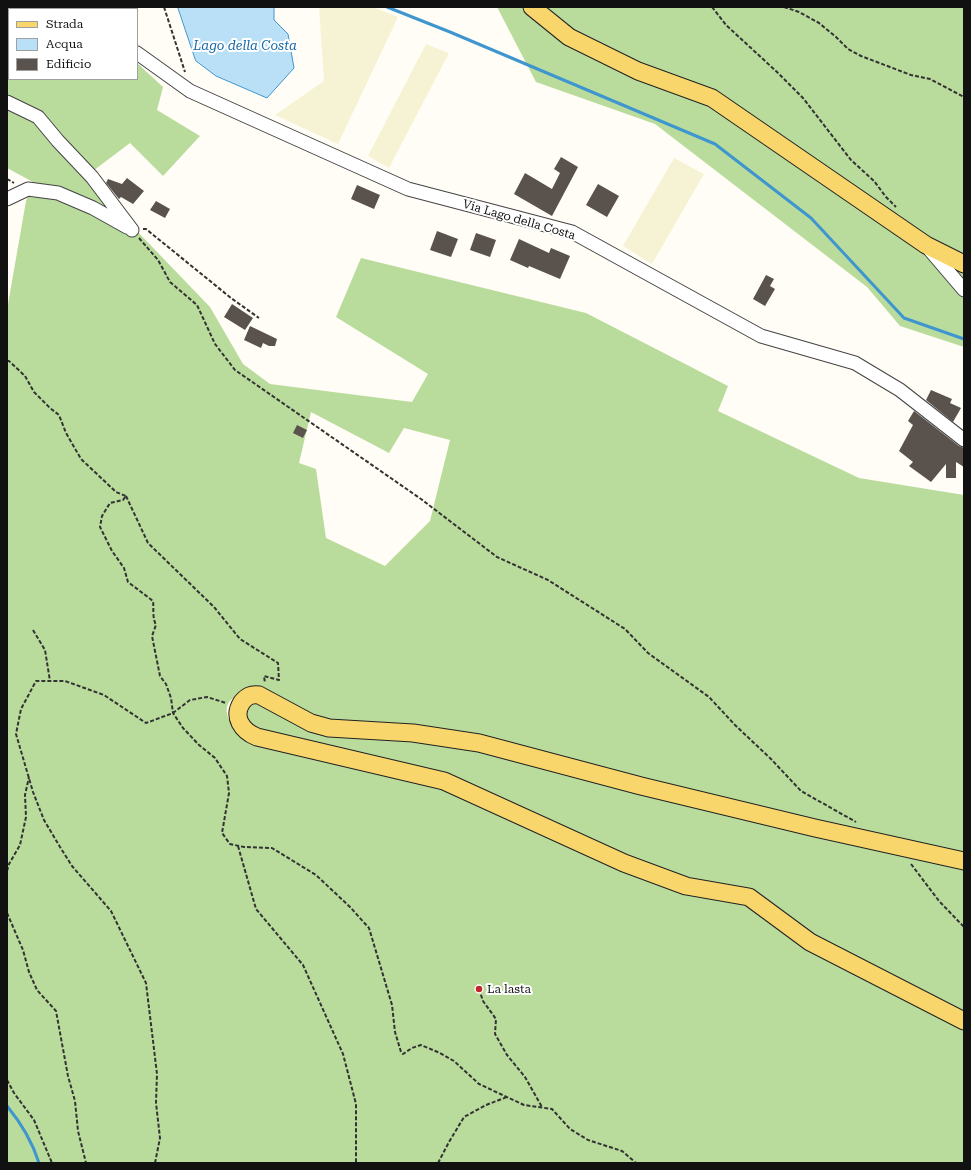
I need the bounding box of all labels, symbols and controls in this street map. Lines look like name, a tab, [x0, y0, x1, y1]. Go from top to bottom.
legend	[8, 8, 138, 80]
text: Strada	[46, 17, 83, 31]
text: Acqua	[46, 37, 83, 51]
water label: Lago della Costa	[193, 38, 297, 54]
text: Edificio	[46, 57, 91, 71]
street label: Via Lago della Costa	[461, 197, 577, 243]
place label: La lasta	[487, 982, 531, 996]
marker: La lasta	[474, 984, 484, 994]

